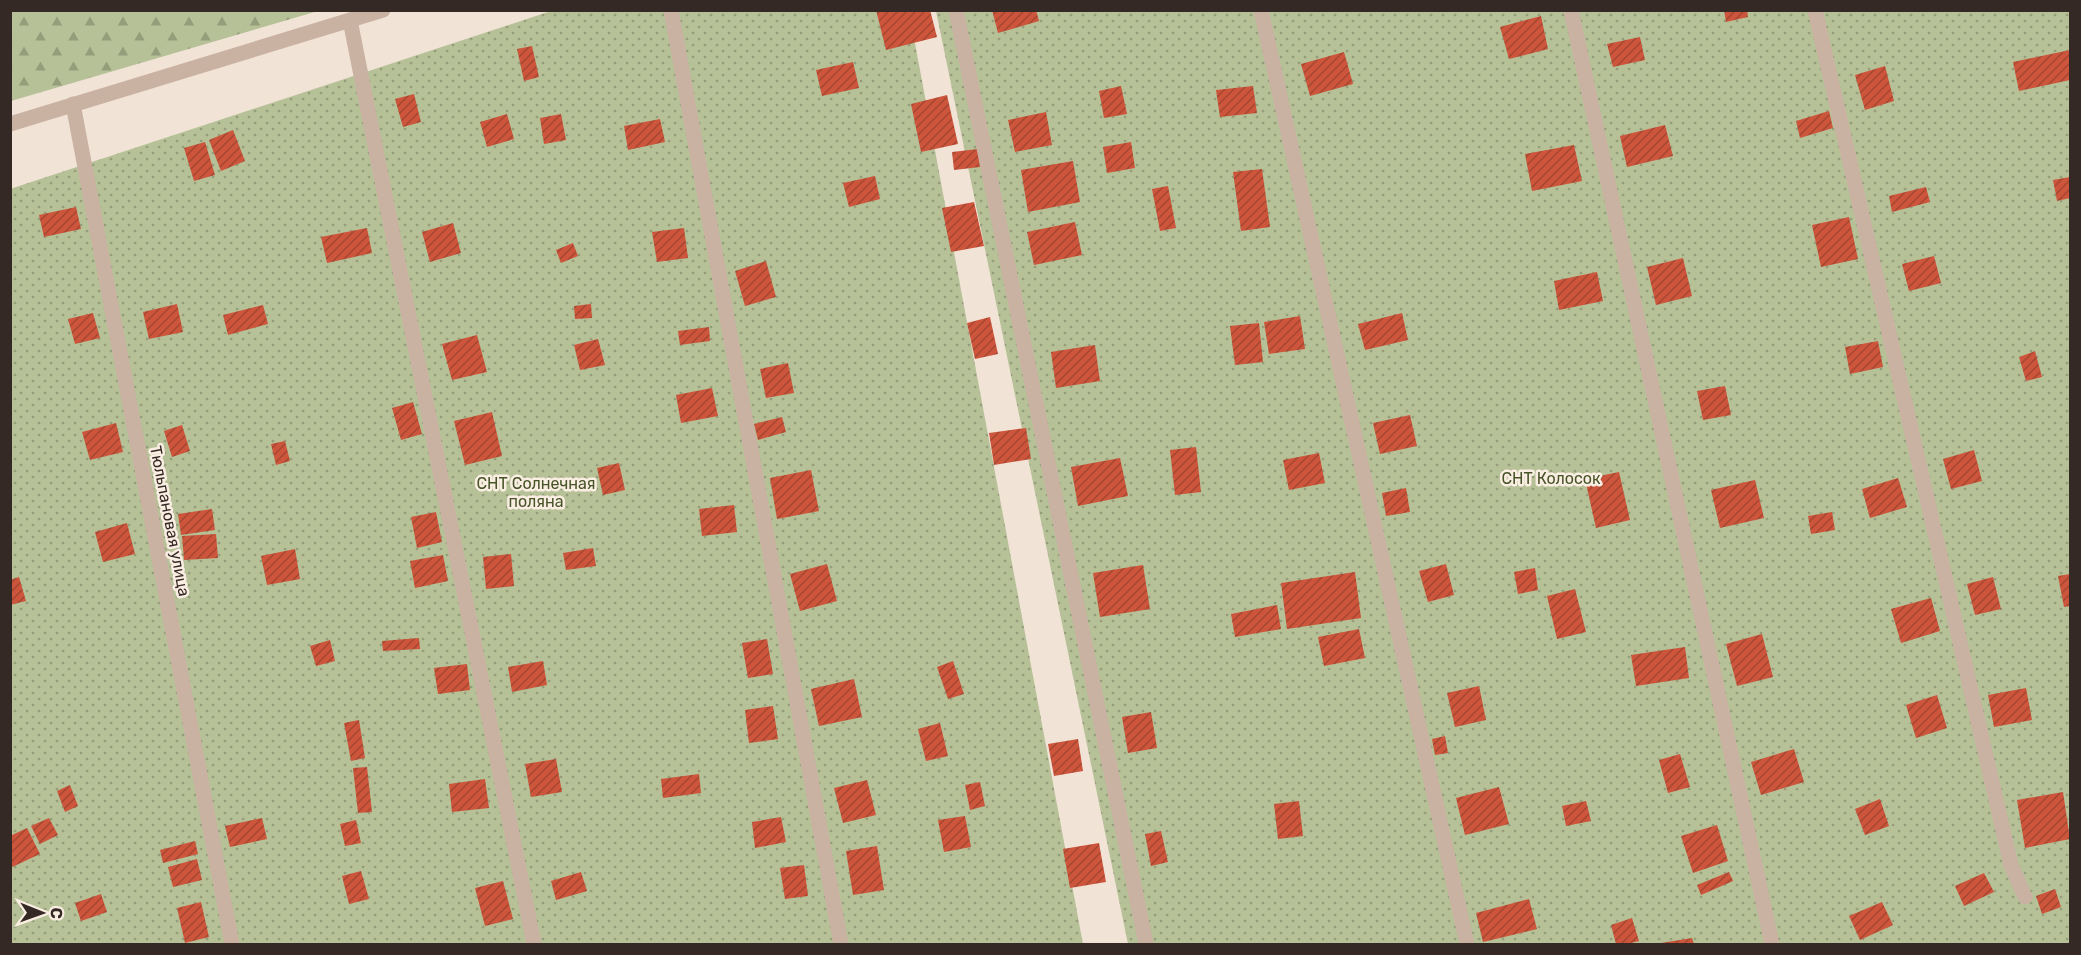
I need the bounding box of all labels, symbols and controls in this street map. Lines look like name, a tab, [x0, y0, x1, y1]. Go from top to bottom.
street label: Тюльпановая улица	[146, 444, 194, 598]
park label: СНТ Колосок	[1501, 469, 1601, 488]
park label: СНТ Солнечная поляна	[476, 474, 596, 511]
north arrow	[12, 883, 72, 943]
text: С	[47, 907, 66, 919]

